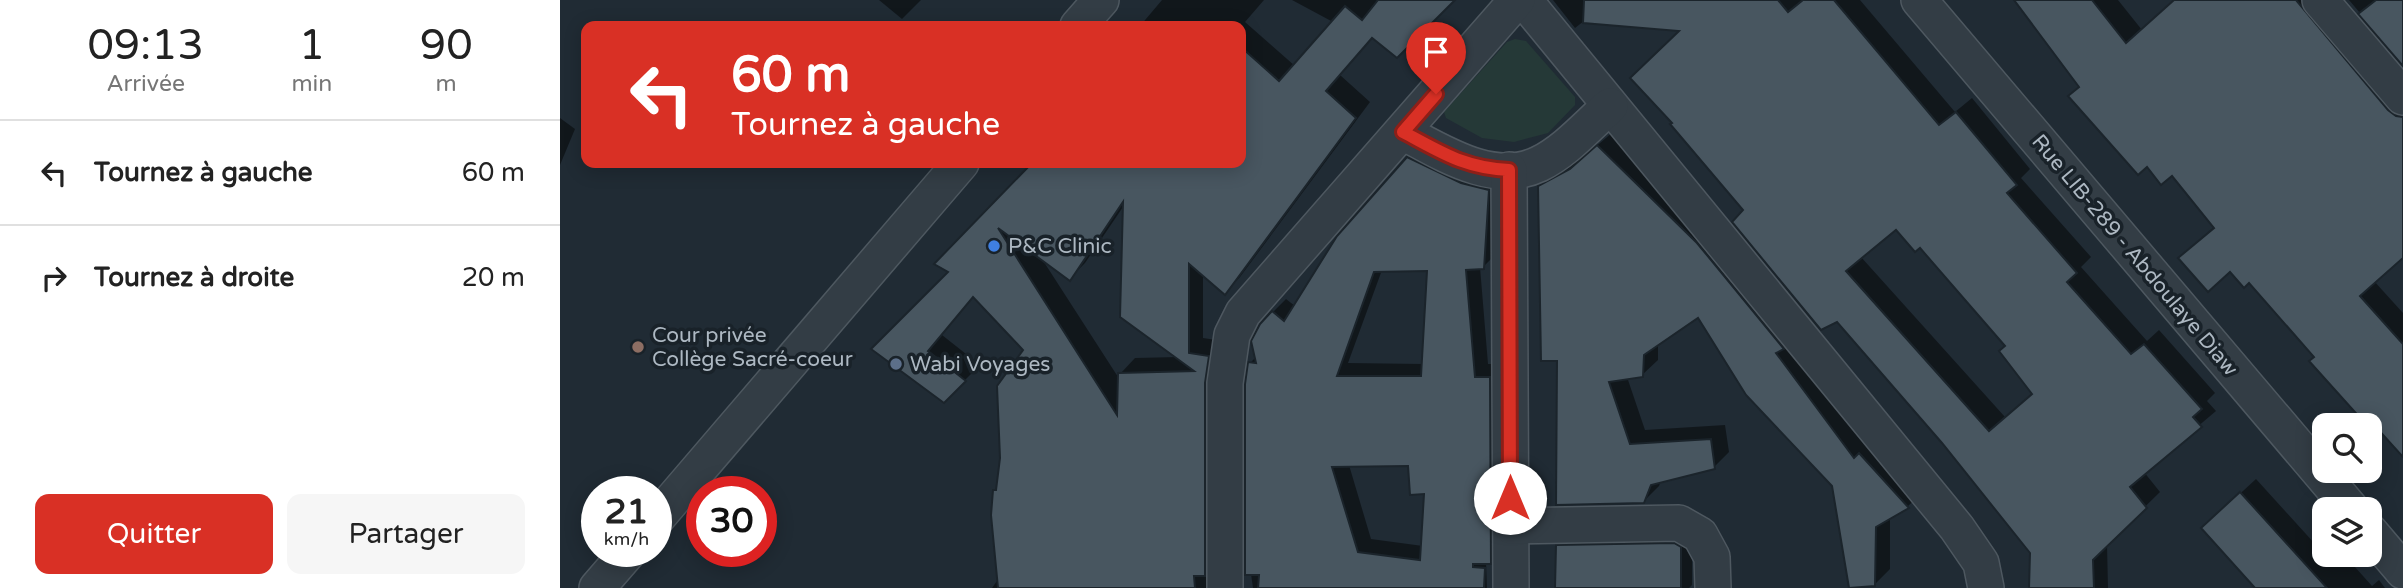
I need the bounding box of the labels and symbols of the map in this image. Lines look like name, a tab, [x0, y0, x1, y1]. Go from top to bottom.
pin	[1406, 22, 1466, 94]
street label: Rue LIB-289 - Abdoulaye Diaw	[2026, 130, 2243, 381]
place label: P&C Clinic	[1008, 234, 1112, 259]
marker: P&C Clinic	[986, 238, 1002, 254]
place label: Cour privée Collège Sacré-coeur	[652, 323, 853, 372]
marker: Cour privée Collège Sacré-coeur	[630, 339, 646, 355]
place label: Wabi Voyages	[910, 352, 1050, 377]
marker: Wabi Voyages	[888, 356, 904, 372]
position arrow	[1473, 461, 1547, 535]
speed limit sign: 30	[686, 476, 777, 567]

